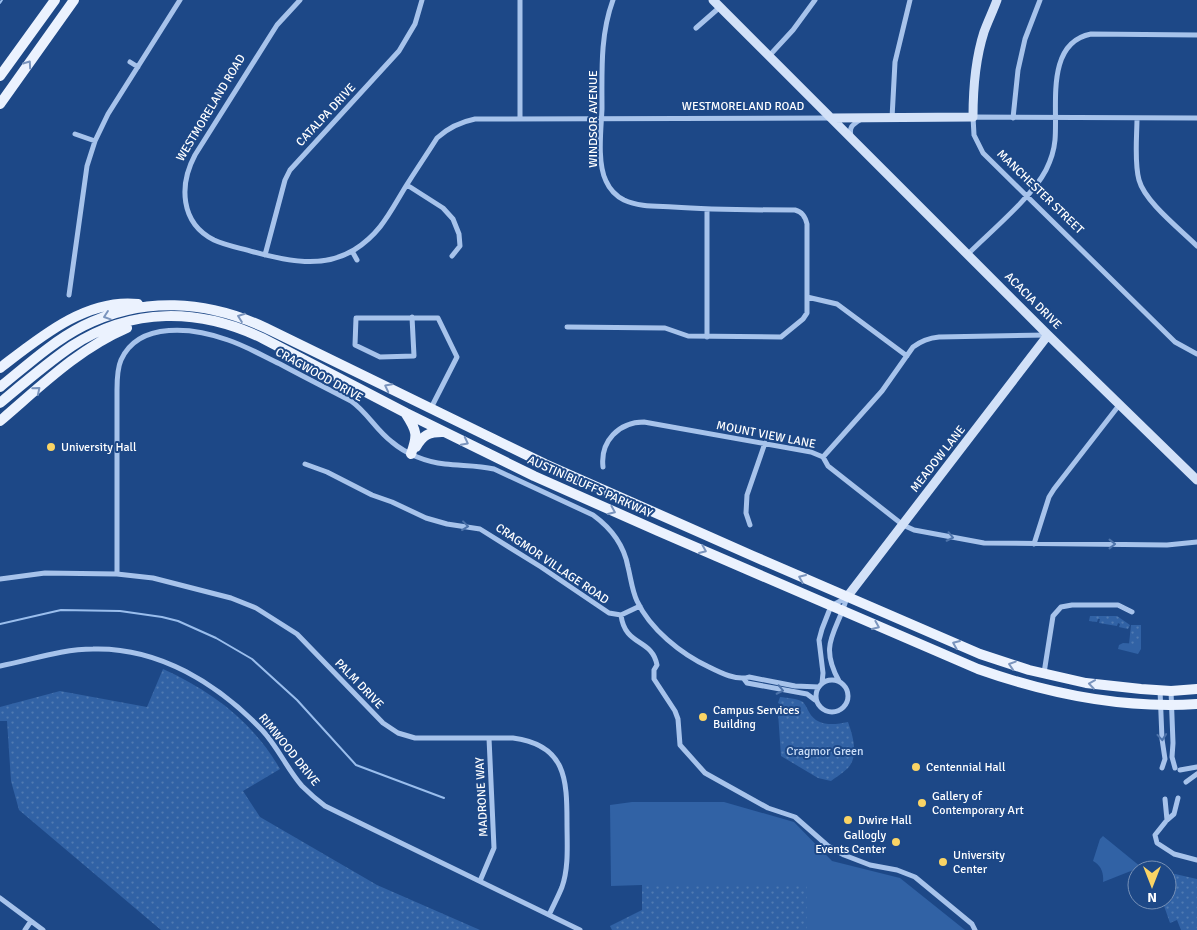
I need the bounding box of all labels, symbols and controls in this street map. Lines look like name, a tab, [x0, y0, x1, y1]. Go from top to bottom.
street label: WESTMORELAND ROAD	[173, 51, 249, 164]
one-way arrow	[22, 60, 31, 70]
street label: WINDSOR AVENUE	[586, 70, 601, 168]
street label: CATALPA DRIVE	[293, 80, 359, 150]
street label: WESTMORELAND ROAD	[682, 99, 804, 114]
street label: MANCHESTER STREET	[993, 147, 1087, 237]
street label: ACACIA DRIVE	[1001, 269, 1065, 333]
one-way arrow	[103, 311, 112, 321]
one-way arrow	[237, 313, 246, 323]
street label: CRAGWOOD DRIVE	[273, 345, 366, 405]
one-way arrow	[384, 383, 393, 393]
one-way arrow	[31, 387, 40, 395]
street label: MOUNT VIEW LANE	[715, 418, 817, 452]
street label: MEADOW LANE	[907, 422, 969, 495]
one-way arrow	[460, 436, 469, 446]
place label: University Hall	[61, 440, 137, 455]
marker: University Hall	[45, 441, 57, 453]
street label: AUSTIN BLUFFS PARKWAY	[525, 453, 655, 521]
one-way arrow	[607, 505, 616, 516]
one-way arrow	[461, 520, 469, 531]
street label: CRAGMOR VILLAGE ROAD	[492, 520, 612, 608]
one-way arrow	[946, 531, 954, 542]
one-way arrow	[1108, 539, 1116, 549]
one-way arrow	[698, 544, 707, 555]
one-way arrow	[798, 573, 807, 584]
one-way arrow	[871, 619, 880, 630]
one-way arrow	[952, 639, 961, 650]
street label: PALM DRIVE	[331, 656, 387, 712]
one-way arrow	[1008, 660, 1016, 670]
one-way arrow	[1088, 679, 1097, 689]
one-way arrow	[776, 684, 785, 695]
place label: Campus Services Building	[713, 703, 799, 732]
street label: RIMWOOD DRIVE	[255, 711, 323, 789]
marker: Campus Services Building	[697, 711, 709, 723]
one-way arrow	[1156, 734, 1167, 742]
park label: Cragmor Green	[786, 744, 864, 759]
street label: MADRONE WAY	[472, 757, 492, 837]
place label: Centennial Hall	[926, 760, 1006, 775]
marker: Centennial Hall	[910, 761, 922, 773]
place label: Gallery of Contemporary Art	[932, 789, 1024, 818]
marker: Gallery of Contemporary Art	[916, 797, 928, 809]
place label: Dwire Hall	[858, 813, 912, 828]
marker: Dwire Hall	[842, 814, 854, 826]
place label: Gallogly Events Center	[815, 828, 887, 857]
marker: Gallogly Events Center	[890, 836, 902, 848]
place label: University Center	[953, 848, 1005, 877]
marker: University Center	[937, 856, 949, 868]
north arrow	[1127, 860, 1177, 910]
text: N	[1147, 889, 1157, 906]

